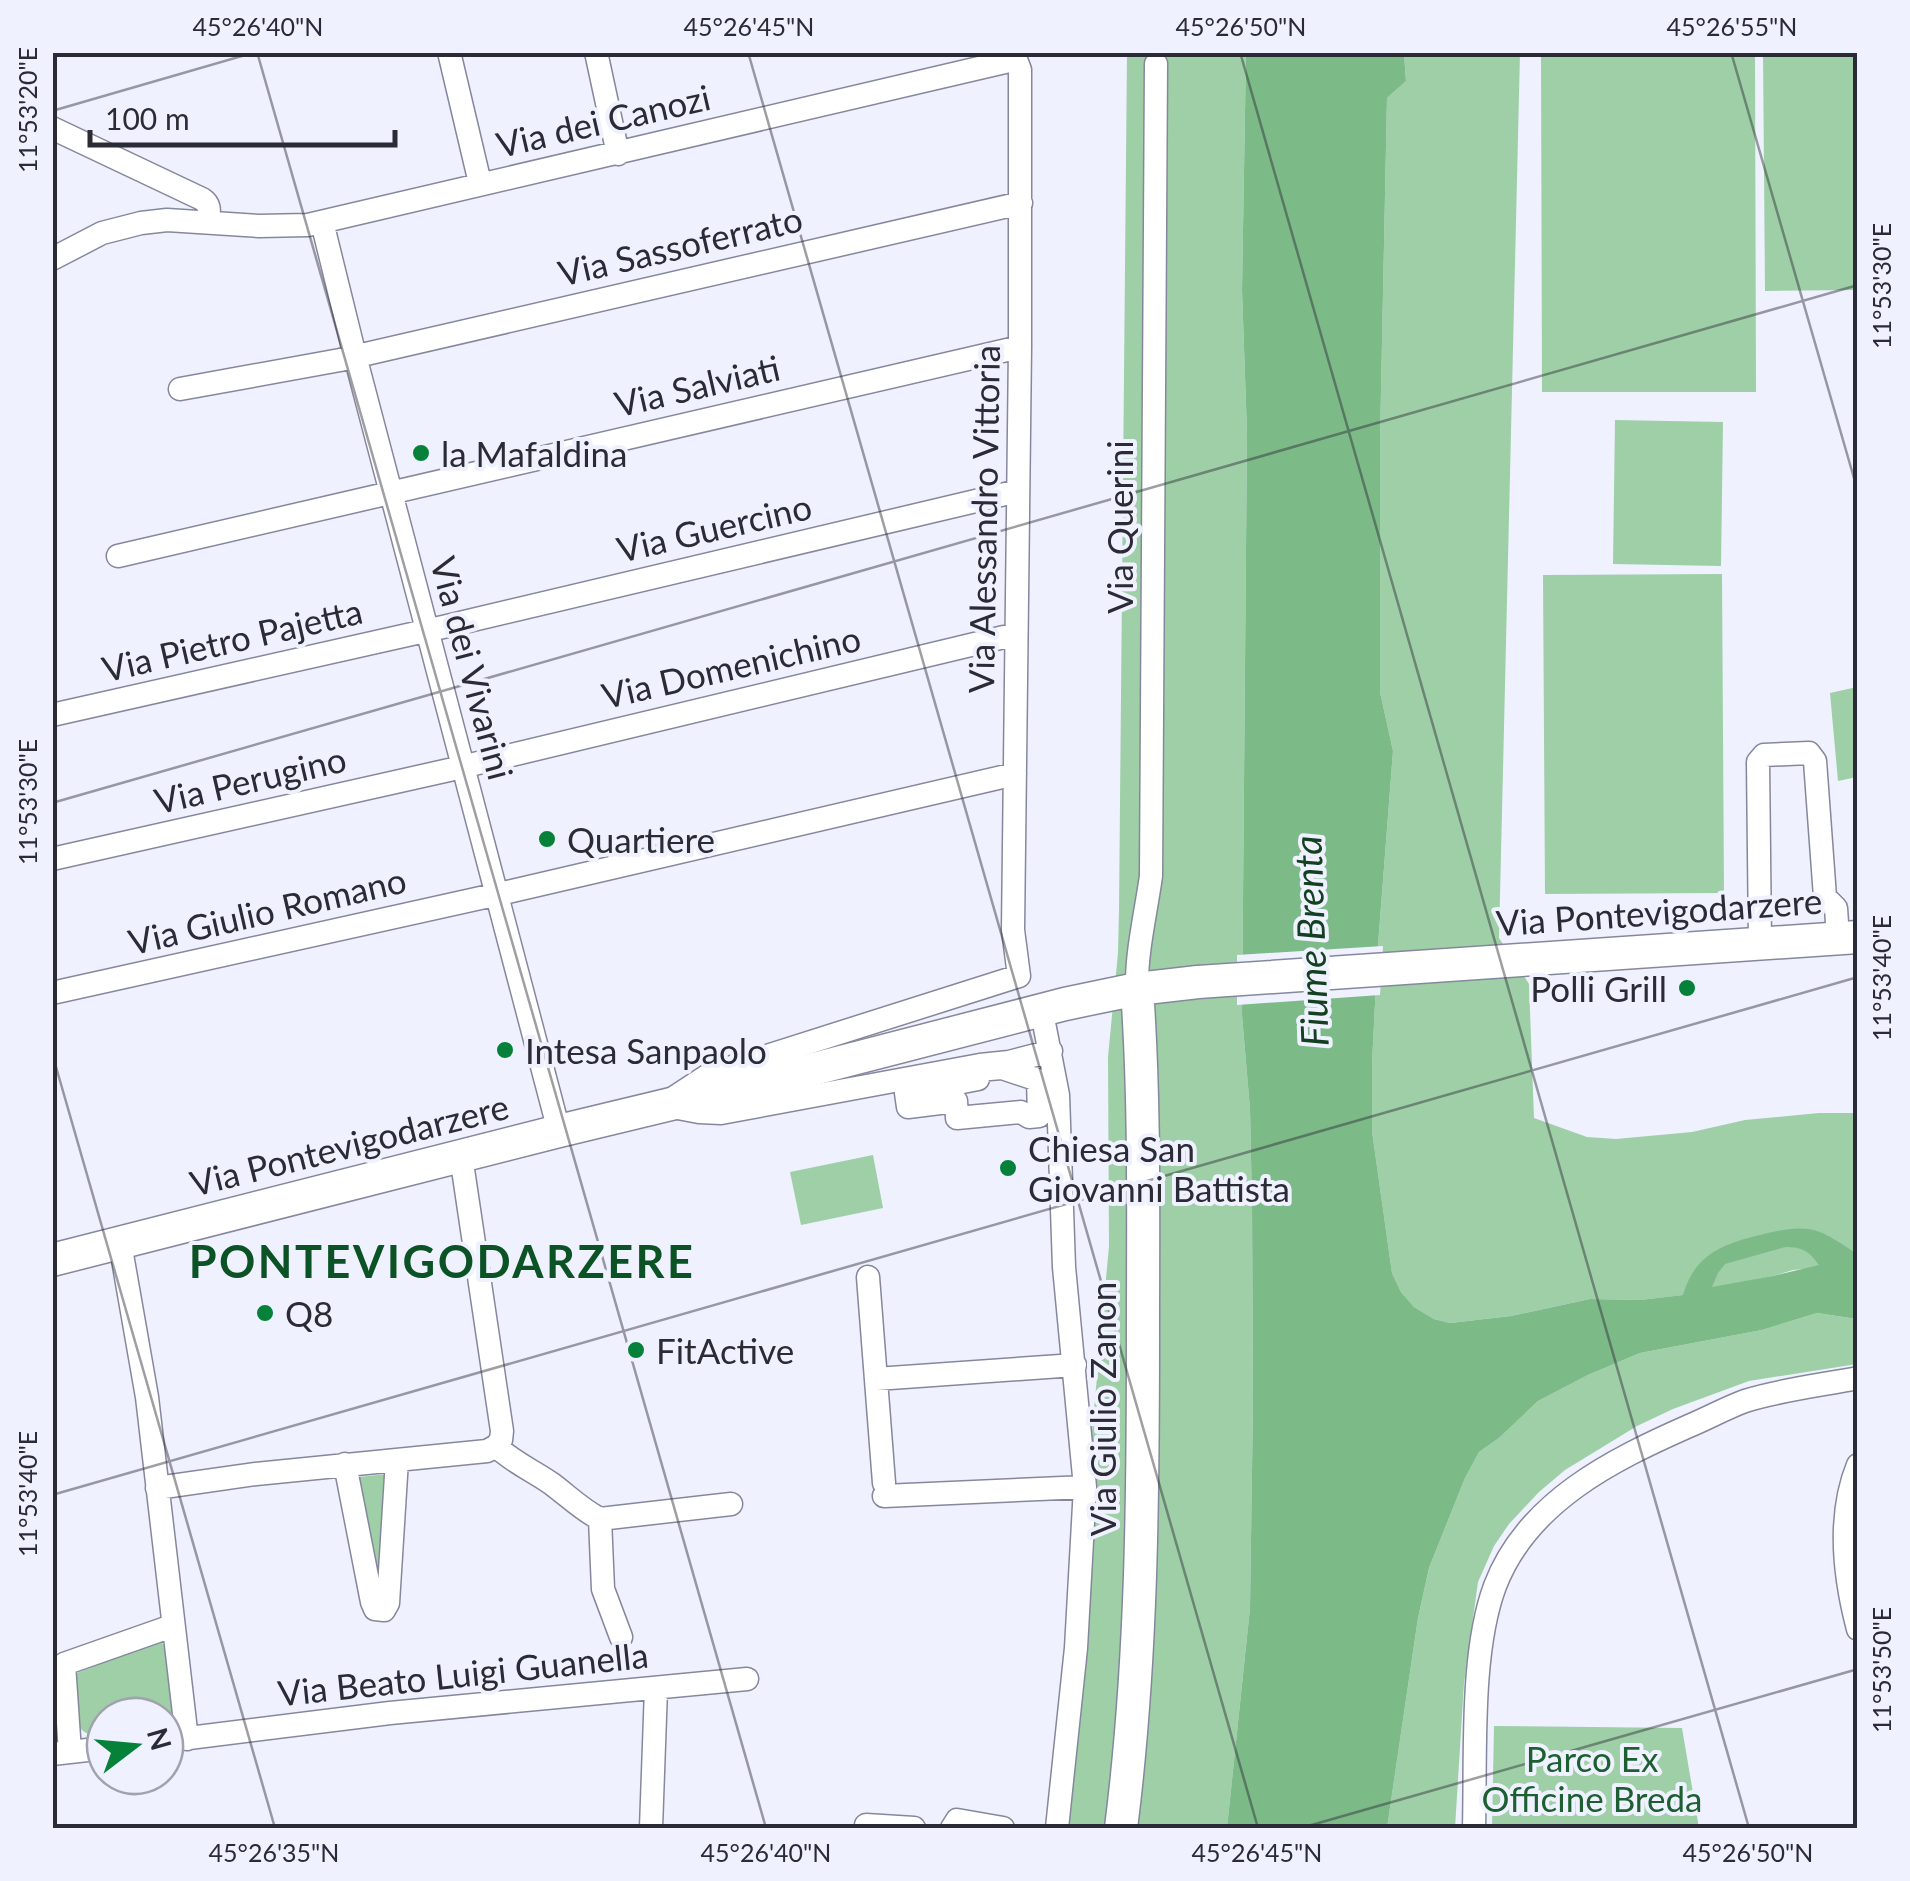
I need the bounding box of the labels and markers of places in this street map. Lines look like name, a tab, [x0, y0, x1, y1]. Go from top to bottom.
place label: la Mafaldina	[441, 432, 627, 474]
marker: la Mafaldina	[410, 442, 432, 464]
place label: Quartiere	[567, 818, 715, 860]
marker: Quartiere	[536, 828, 558, 850]
place label: Polli Grill	[1530, 967, 1667, 1009]
marker: Polli Grill	[1676, 977, 1698, 999]
place label: Intesa Sanpaolo	[525, 1029, 767, 1071]
marker: Intesa Sanpaolo	[494, 1039, 516, 1061]
place label: Chiesa San Giovanni Battista	[1028, 1127, 1290, 1209]
marker: Chiesa San Giovanni Battista	[997, 1157, 1019, 1179]
place label: Q8	[285, 1292, 333, 1334]
marker: Q8	[254, 1302, 276, 1324]
place label: FitActive	[656, 1329, 794, 1371]
marker: FitActive	[625, 1339, 647, 1361]

